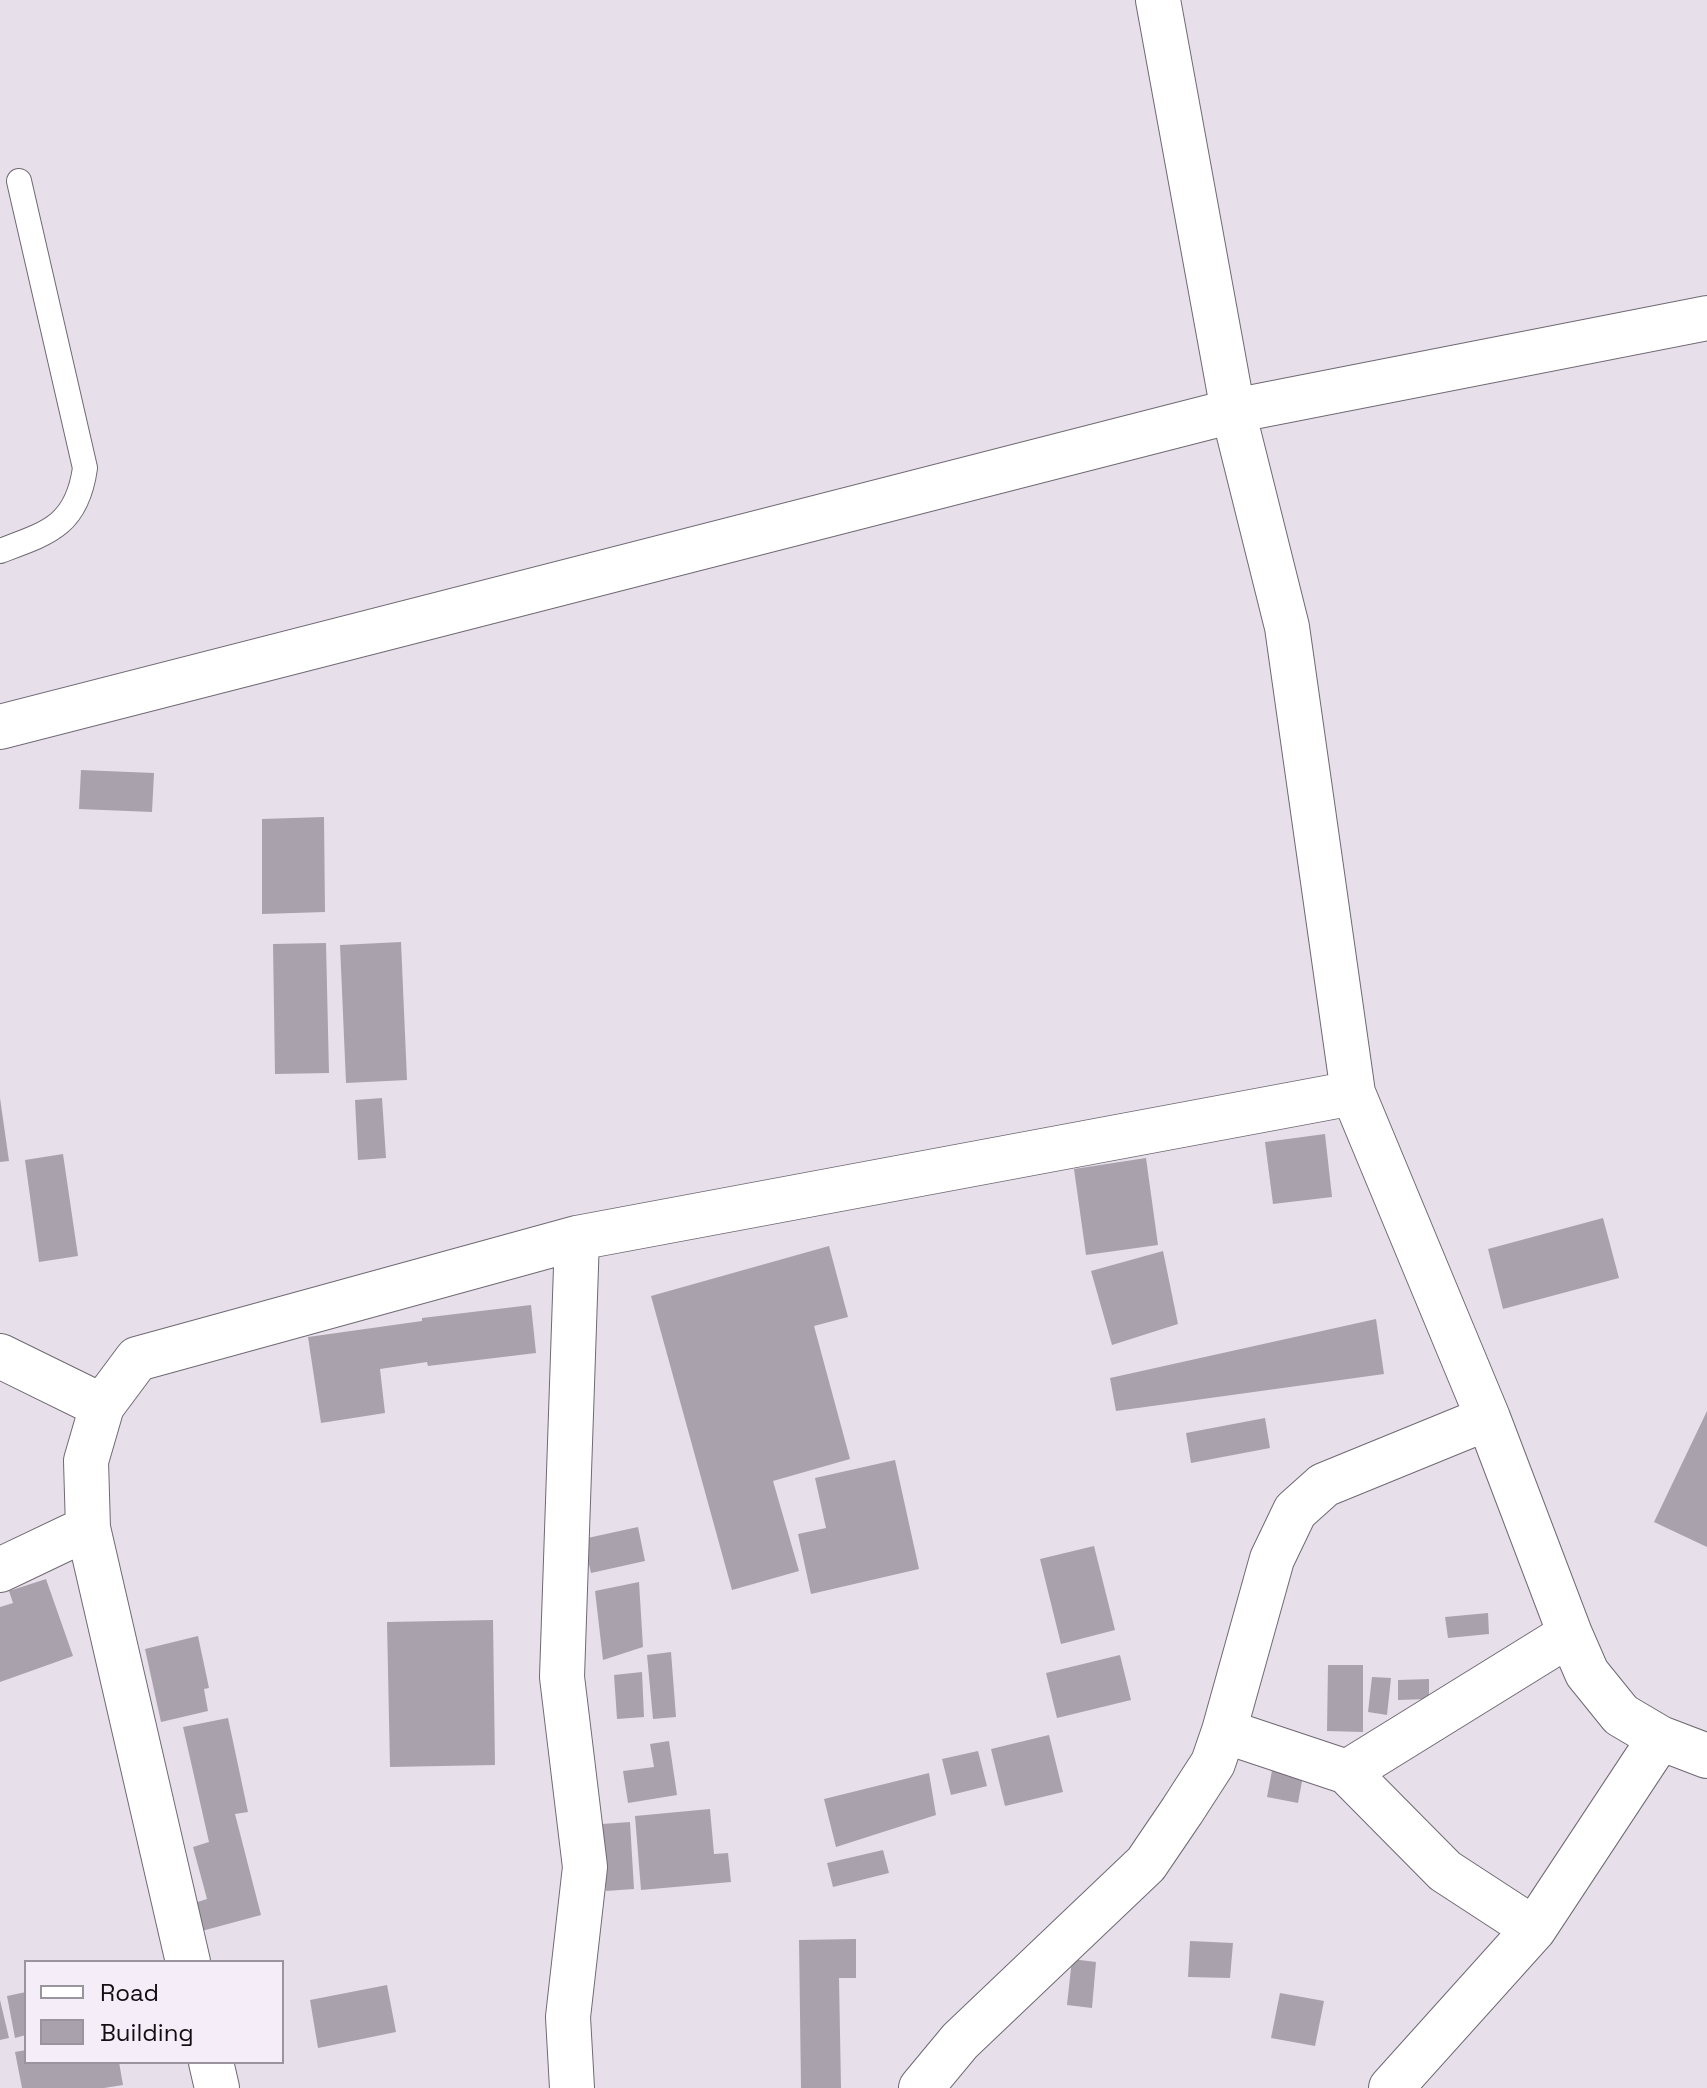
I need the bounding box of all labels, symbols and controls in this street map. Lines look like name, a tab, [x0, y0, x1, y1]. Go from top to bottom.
legend	[24, 1960, 284, 2064]
text: Road	[100, 1977, 159, 2008]
text: Building	[100, 2017, 194, 2048]

